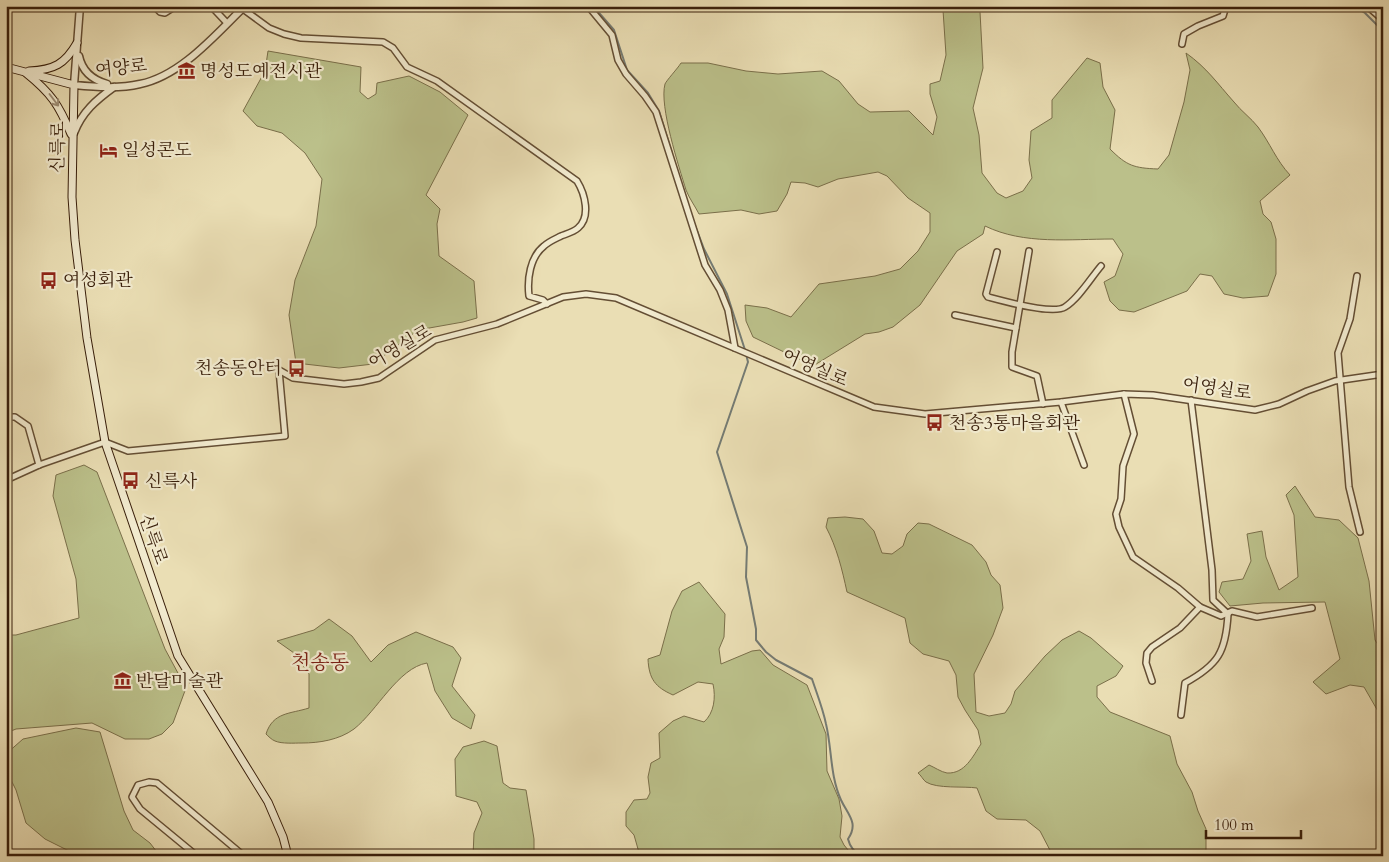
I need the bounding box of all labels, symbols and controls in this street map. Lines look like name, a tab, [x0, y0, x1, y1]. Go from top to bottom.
street label: 여양로	[94, 53, 148, 83]
place label: 명성도예전시관	[200, 59, 322, 84]
museum icon: 명성도예전시관	[176, 61, 196, 81]
one-way arrow	[49, 93, 59, 107]
street label: 신륵로	[45, 121, 71, 173]
place label: 일성콘도	[122, 138, 192, 163]
hotel icon: 일성콘도	[98, 140, 118, 160]
place label: 여성회관	[63, 268, 133, 293]
bus stop icon: 여성회관	[39, 270, 59, 290]
street label: 어영실로	[364, 319, 436, 375]
street label: 어영실로	[778, 343, 852, 393]
place label: 천송동안터	[195, 356, 282, 381]
bus stop icon: 천송동안터	[286, 358, 306, 378]
street label: 어영실로	[1181, 372, 1253, 406]
place label: 천송3통마을회관	[949, 411, 1081, 436]
bus stop icon: 천송3통마을회관	[925, 413, 945, 433]
place label: 신륵사	[145, 469, 198, 494]
bus stop icon: 신륵사	[121, 471, 141, 491]
street label: 신륵로	[133, 510, 173, 568]
district label: 천송동	[291, 649, 349, 676]
place label: 반달미술관	[136, 669, 224, 694]
museum icon: 반달미술관	[112, 671, 132, 691]
scale bar	[1206, 807, 1302, 839]
text: 100 m	[1214, 815, 1254, 835]

